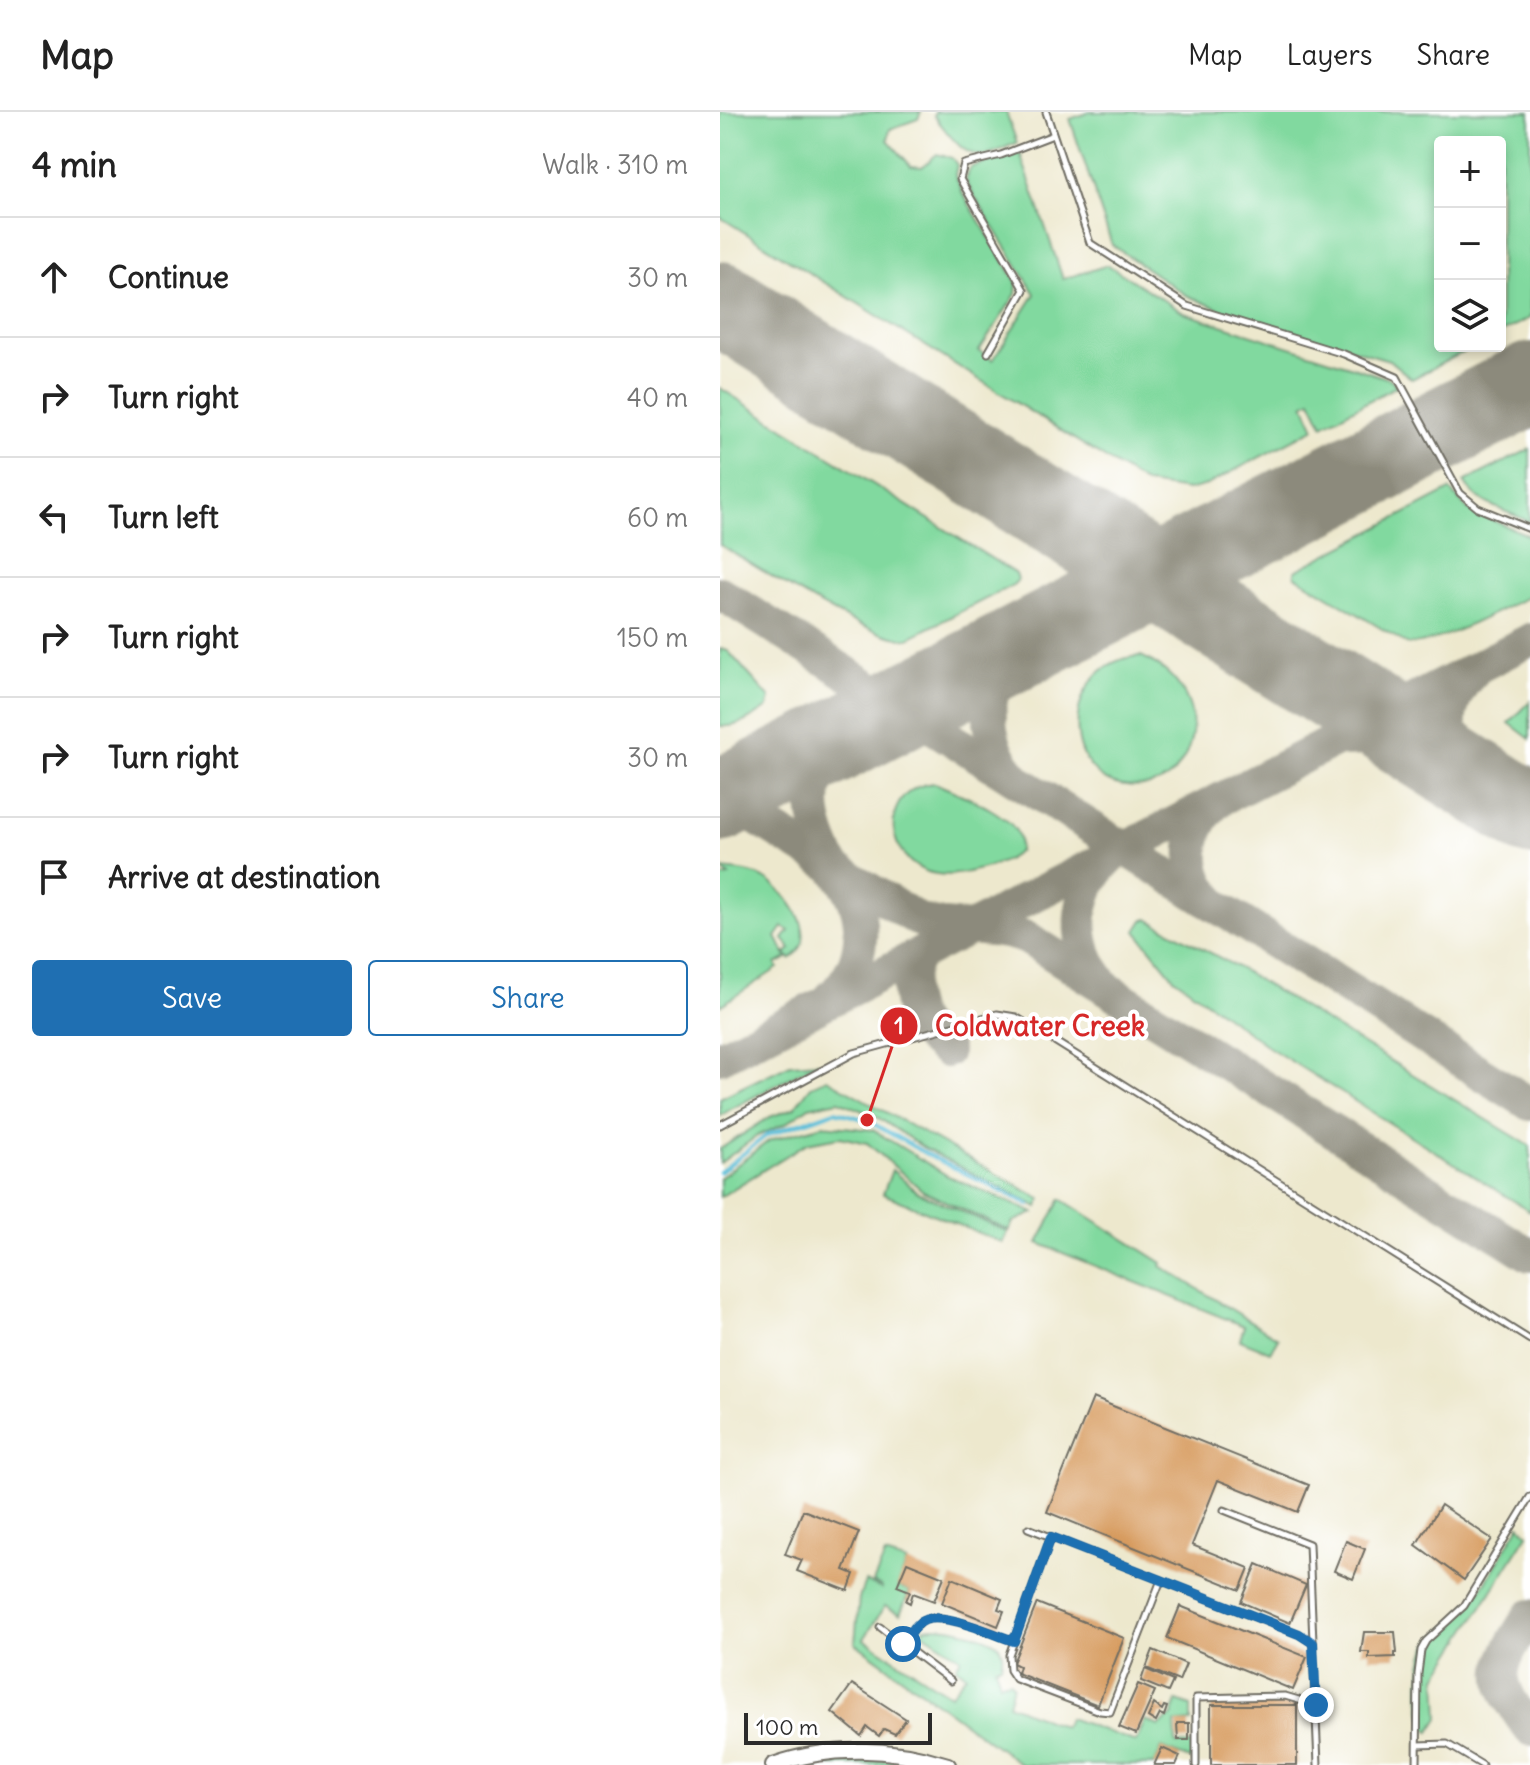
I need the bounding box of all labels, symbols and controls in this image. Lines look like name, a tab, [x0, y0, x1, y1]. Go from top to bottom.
text: Map	[40, 32, 114, 79]
text: Map	[1188, 37, 1243, 73]
text: Layers	[1287, 37, 1373, 73]
text: Share	[1417, 37, 1490, 73]
map controls	[1434, 136, 1506, 352]
button: +	[1434, 136, 1506, 208]
text: 4 min	[32, 143, 117, 186]
text: Walk · 310 m	[542, 148, 688, 181]
button: −	[1434, 208, 1506, 280]
icon: ahead	[32, 255, 76, 299]
text: Continue	[108, 258, 229, 296]
text: 30 m	[627, 261, 688, 294]
button: layers	[1434, 280, 1506, 352]
icon: right	[32, 375, 76, 419]
text: Turn right	[108, 378, 239, 416]
text: 40 m	[627, 381, 688, 414]
icon: left	[32, 495, 76, 539]
text: Turn left	[108, 498, 219, 536]
text: 60 m	[627, 501, 688, 534]
icon: right	[32, 615, 76, 659]
text: Turn right	[108, 618, 239, 656]
text: 150 m	[617, 621, 688, 654]
icon: right	[32, 735, 76, 779]
text: Turn right	[108, 738, 239, 776]
text: 30 m	[627, 741, 688, 774]
icon: arrive	[32, 855, 76, 899]
text: Arrive at destination	[108, 858, 380, 896]
button: Save	[32, 960, 352, 1036]
button: Share	[368, 960, 688, 1036]
callout: Coldwater Creek	[879, 1000, 1161, 1052]
text: Coldwater Creek	[935, 1008, 1145, 1044]
text: 1	[894, 1010, 904, 1040]
route start	[885, 1626, 921, 1662]
route end	[1298, 1687, 1334, 1723]
scale bar	[744, 1709, 932, 1745]
text: 100 m	[756, 1713, 818, 1741]

